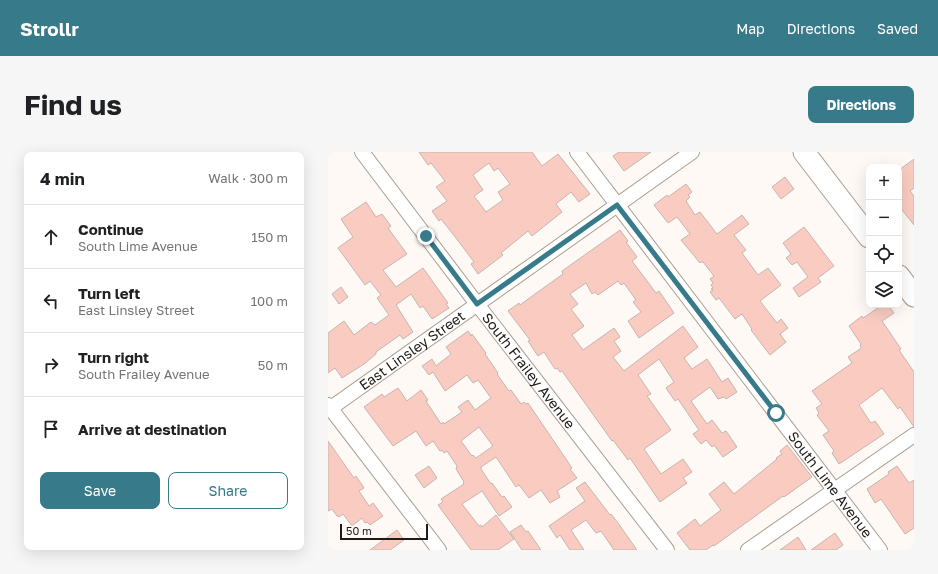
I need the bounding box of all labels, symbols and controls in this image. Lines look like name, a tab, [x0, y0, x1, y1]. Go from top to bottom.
text: Strollr	[20, 17, 79, 40]
text: Map	[736, 20, 765, 37]
text: Directions	[787, 20, 855, 37]
text: Saved	[877, 20, 918, 37]
button: Directions	[808, 86, 914, 123]
text: Find us	[24, 88, 122, 121]
map controls	[866, 164, 902, 308]
button: +	[866, 164, 902, 200]
text: 4 min	[40, 168, 85, 189]
text: Walk · 300 m	[208, 170, 288, 186]
button: −	[866, 200, 902, 236]
text: Continue	[78, 220, 144, 238]
icon: ahead	[40, 226, 62, 248]
route end	[417, 227, 435, 245]
text: 150 m	[251, 229, 288, 245]
button: locate	[866, 236, 902, 272]
text: South Lime Avenue	[78, 238, 198, 254]
button: layers	[866, 272, 902, 308]
text: Turn left	[78, 284, 140, 302]
icon: left	[40, 290, 62, 312]
text: 100 m	[251, 293, 288, 309]
text: East Linsley Street	[78, 302, 195, 318]
street label: East Linsley Street	[356, 307, 468, 393]
street label: South Frailey Avenue	[479, 309, 579, 432]
text: Turn right	[78, 348, 149, 366]
icon: right	[40, 354, 62, 376]
text: 50 m	[258, 357, 288, 373]
text: South Frailey Avenue	[78, 366, 210, 382]
route start	[767, 404, 785, 422]
icon: arrive	[40, 418, 62, 440]
text: Arrive at destination	[78, 420, 227, 438]
street label: South Lime Avenue	[785, 428, 876, 541]
button: Save	[40, 472, 160, 509]
button: Share	[168, 472, 288, 509]
scale bar	[340, 522, 428, 541]
text: 50 m	[346, 524, 372, 537]

